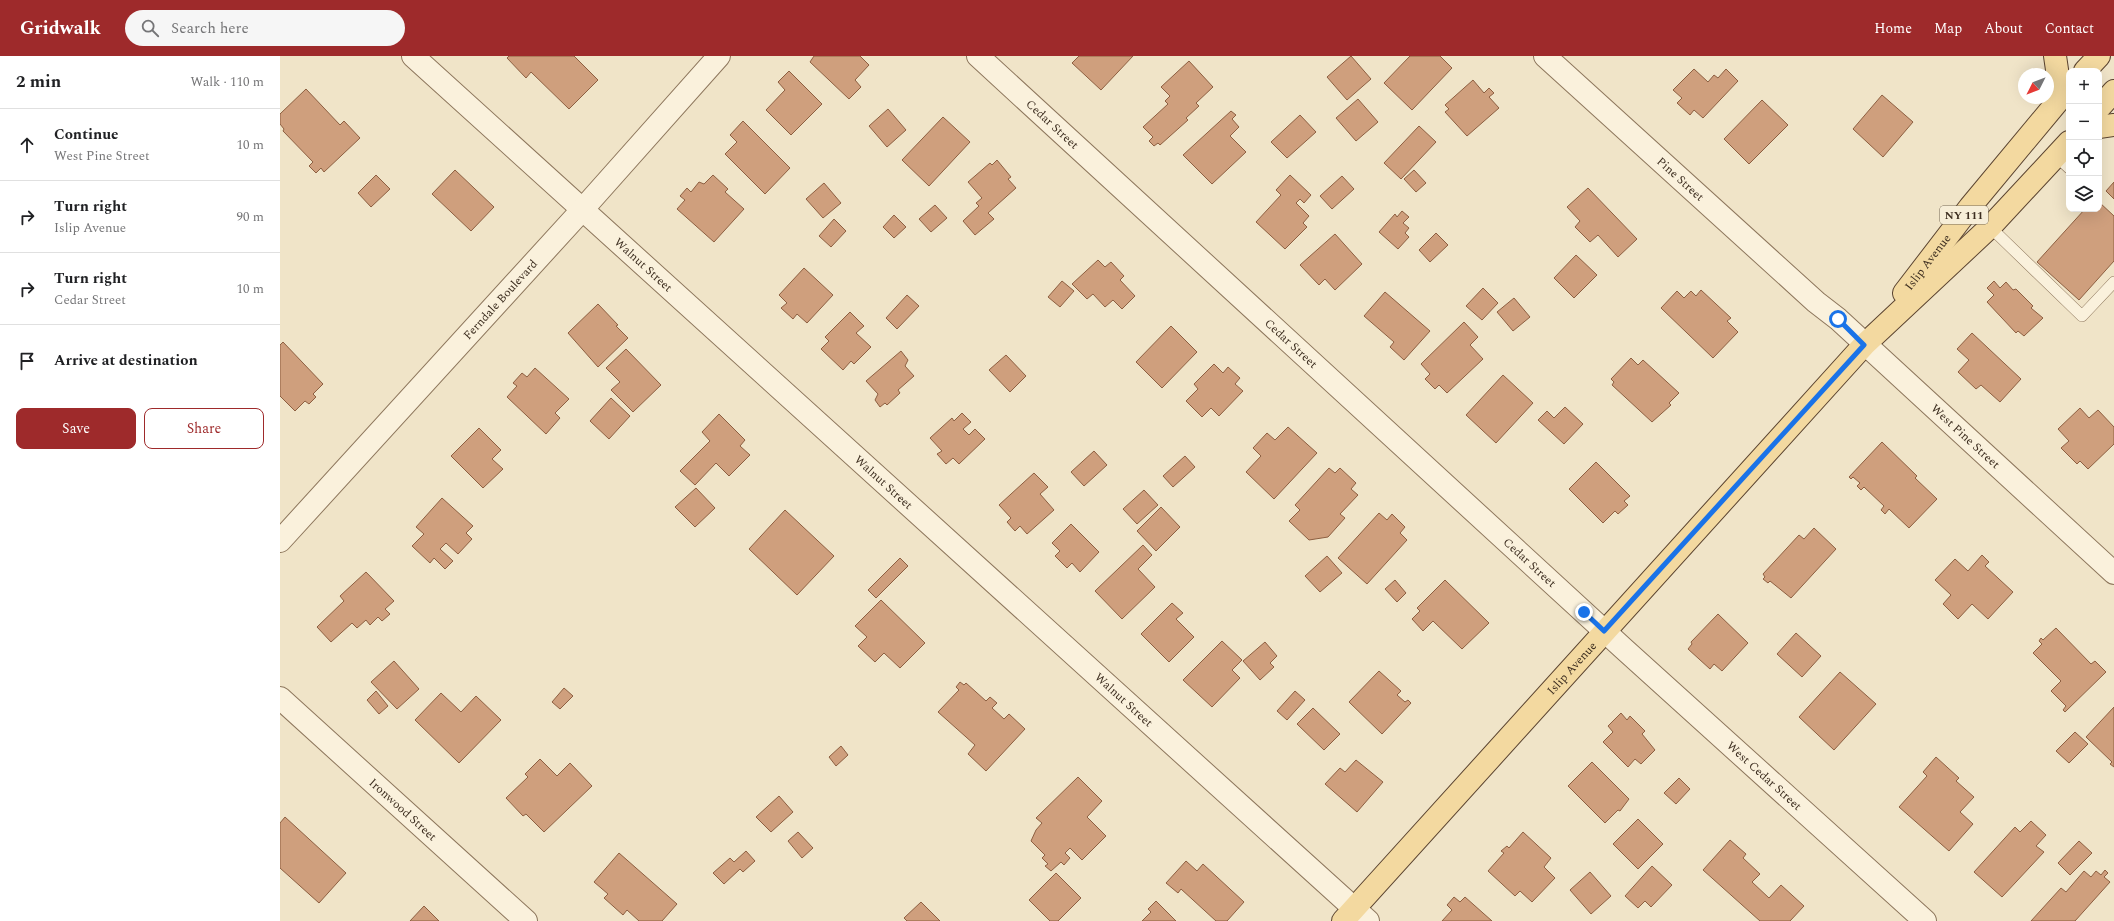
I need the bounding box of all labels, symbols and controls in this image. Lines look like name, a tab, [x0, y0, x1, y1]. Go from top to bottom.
search box	[125, 10, 405, 46]
text: Gridwalk	[20, 14, 101, 43]
icon: search	[139, 17, 161, 39]
text: Search here	[171, 17, 249, 40]
text: Home	[1874, 18, 1912, 39]
text: Map	[1934, 18, 1962, 39]
text: About	[1984, 18, 2023, 39]
text: Contact	[2045, 18, 2094, 39]
north arrow	[2018, 68, 2054, 104]
map controls	[2066, 68, 2102, 212]
button: +	[2066, 68, 2102, 104]
text: 2 min	[16, 69, 61, 95]
text: Walk · 110 m	[190, 72, 264, 92]
street label: Cedar Street	[1022, 95, 1083, 154]
button: −	[2066, 104, 2102, 140]
text: Continue	[54, 123, 119, 146]
icon: ahead	[16, 134, 38, 156]
text: 10 m	[237, 135, 264, 155]
button: locate	[2066, 140, 2102, 176]
text: West Pine Street	[54, 146, 150, 166]
street label: Pine Street	[1652, 152, 1709, 206]
button: layers	[2066, 176, 2102, 212]
text: Turn right	[54, 195, 127, 218]
icon: right	[16, 206, 38, 228]
road number: NY 111	[1940, 206, 1988, 224]
text: 90 m	[237, 207, 264, 227]
text: Islip Avenue	[54, 218, 126, 238]
street label: Islip Avenue	[1900, 230, 1956, 294]
street label: Walnut Street	[610, 233, 677, 296]
street label: Ferndale Boulevard	[459, 255, 542, 344]
text: Turn right	[54, 267, 127, 290]
icon: right	[16, 278, 38, 300]
text: 10 m	[237, 279, 264, 299]
text: Cedar Street	[54, 290, 126, 310]
route start	[1829, 310, 1847, 328]
street label: Cedar Street	[1260, 314, 1322, 373]
text: Arrive at destination	[54, 349, 198, 372]
icon: arrive	[16, 350, 38, 372]
street label: West Pine Street	[1926, 399, 2004, 473]
button: Save	[16, 408, 136, 449]
button: Share	[144, 408, 264, 449]
street label: Walnut Street	[850, 451, 917, 514]
street label: Cedar Street	[1499, 533, 1561, 592]
route end	[1575, 603, 1593, 621]
street label: Islip Avenue	[1542, 637, 1601, 699]
street label: Walnut Street	[1090, 668, 1157, 731]
street label: West Cedar Street	[1722, 737, 1806, 815]
street label: Ironwood Street	[365, 774, 441, 845]

